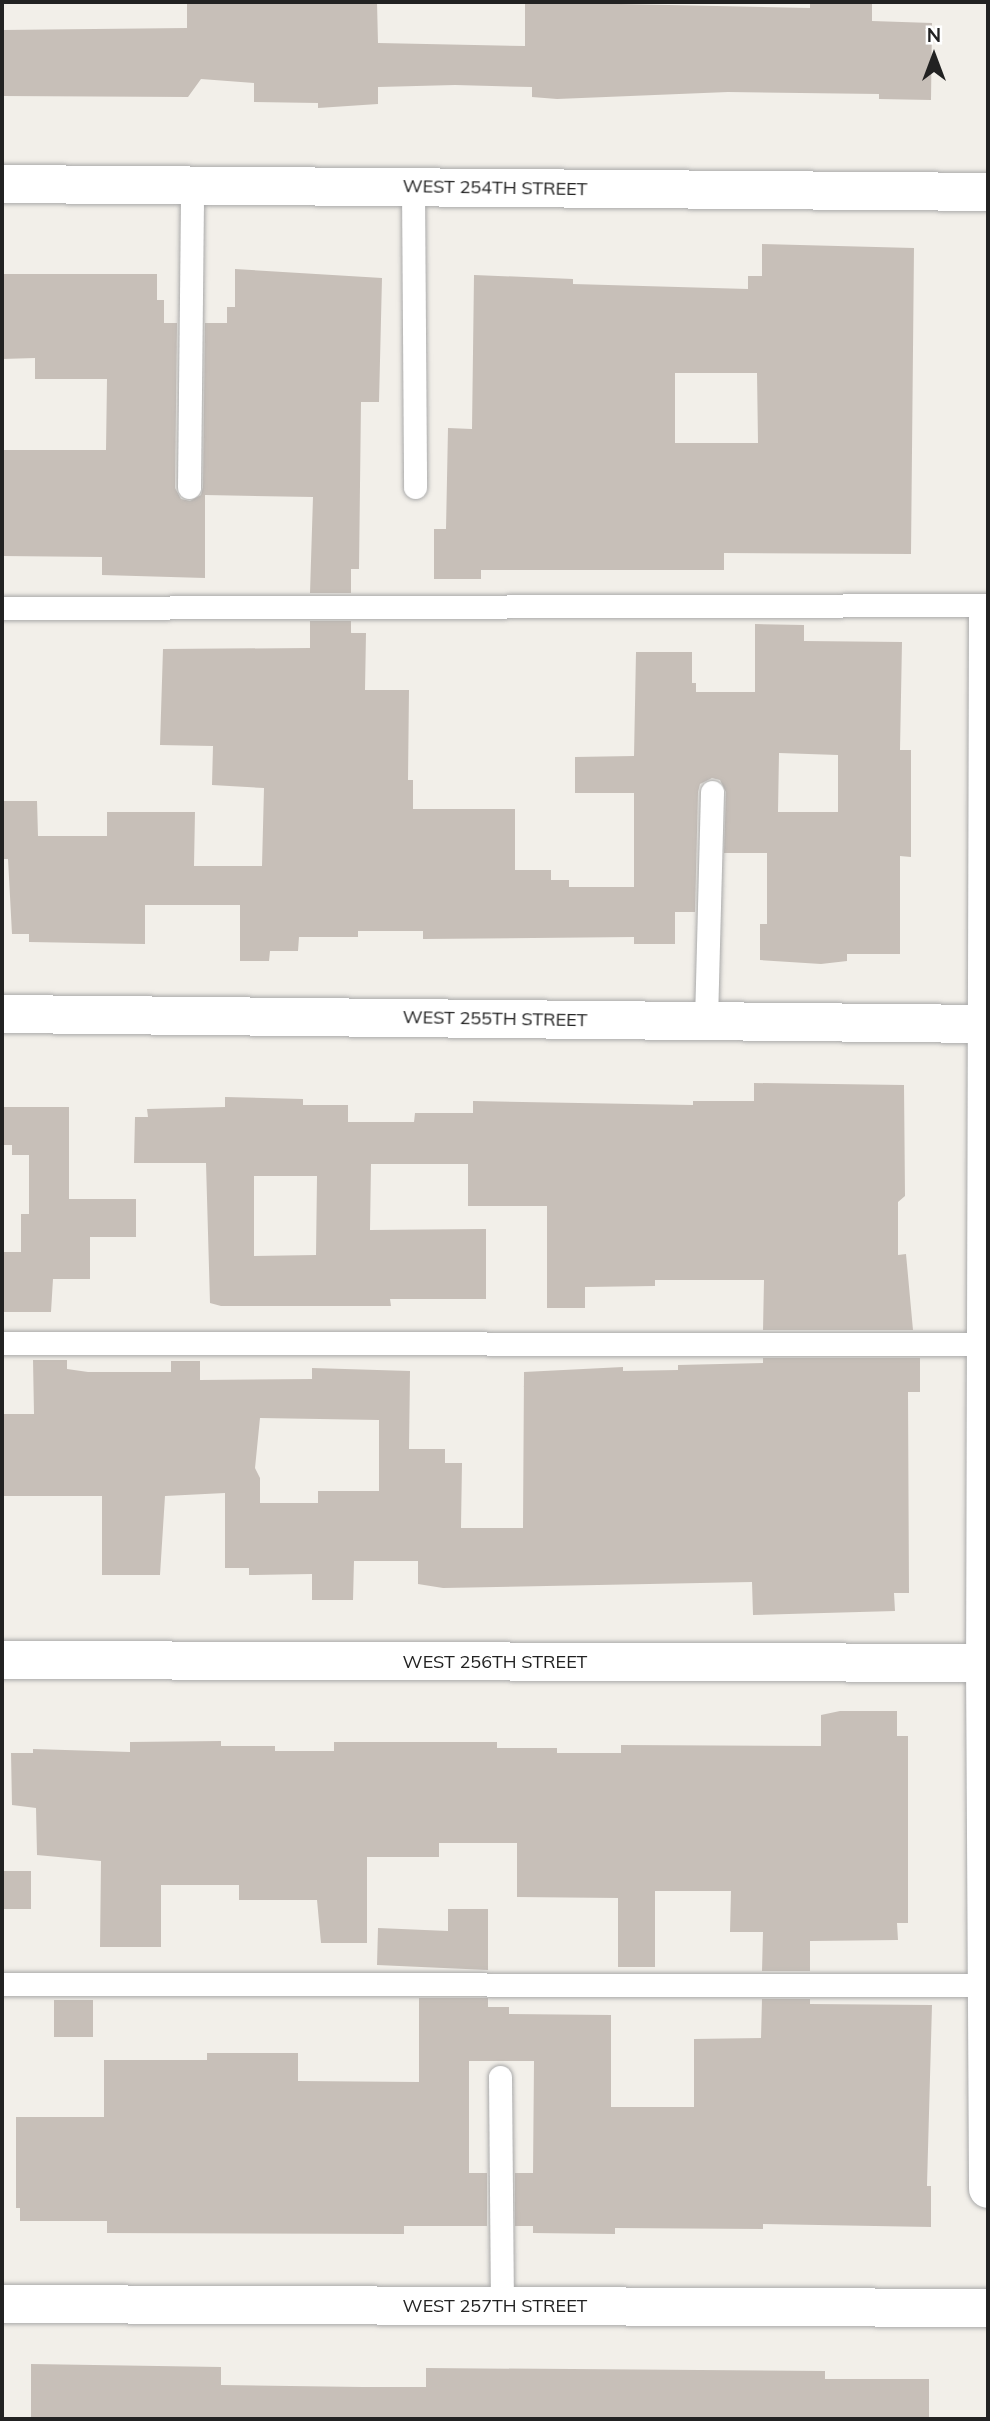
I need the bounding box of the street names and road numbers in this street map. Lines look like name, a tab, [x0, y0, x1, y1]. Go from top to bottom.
street label: WEST 254TH STREET	[402, 176, 588, 200]
street label: WEST 255TH STREET	[402, 1007, 588, 1031]
street label: WEST 256TH STREET	[403, 1651, 587, 1673]
street label: WEST 257TH STREET	[403, 2295, 587, 2317]

